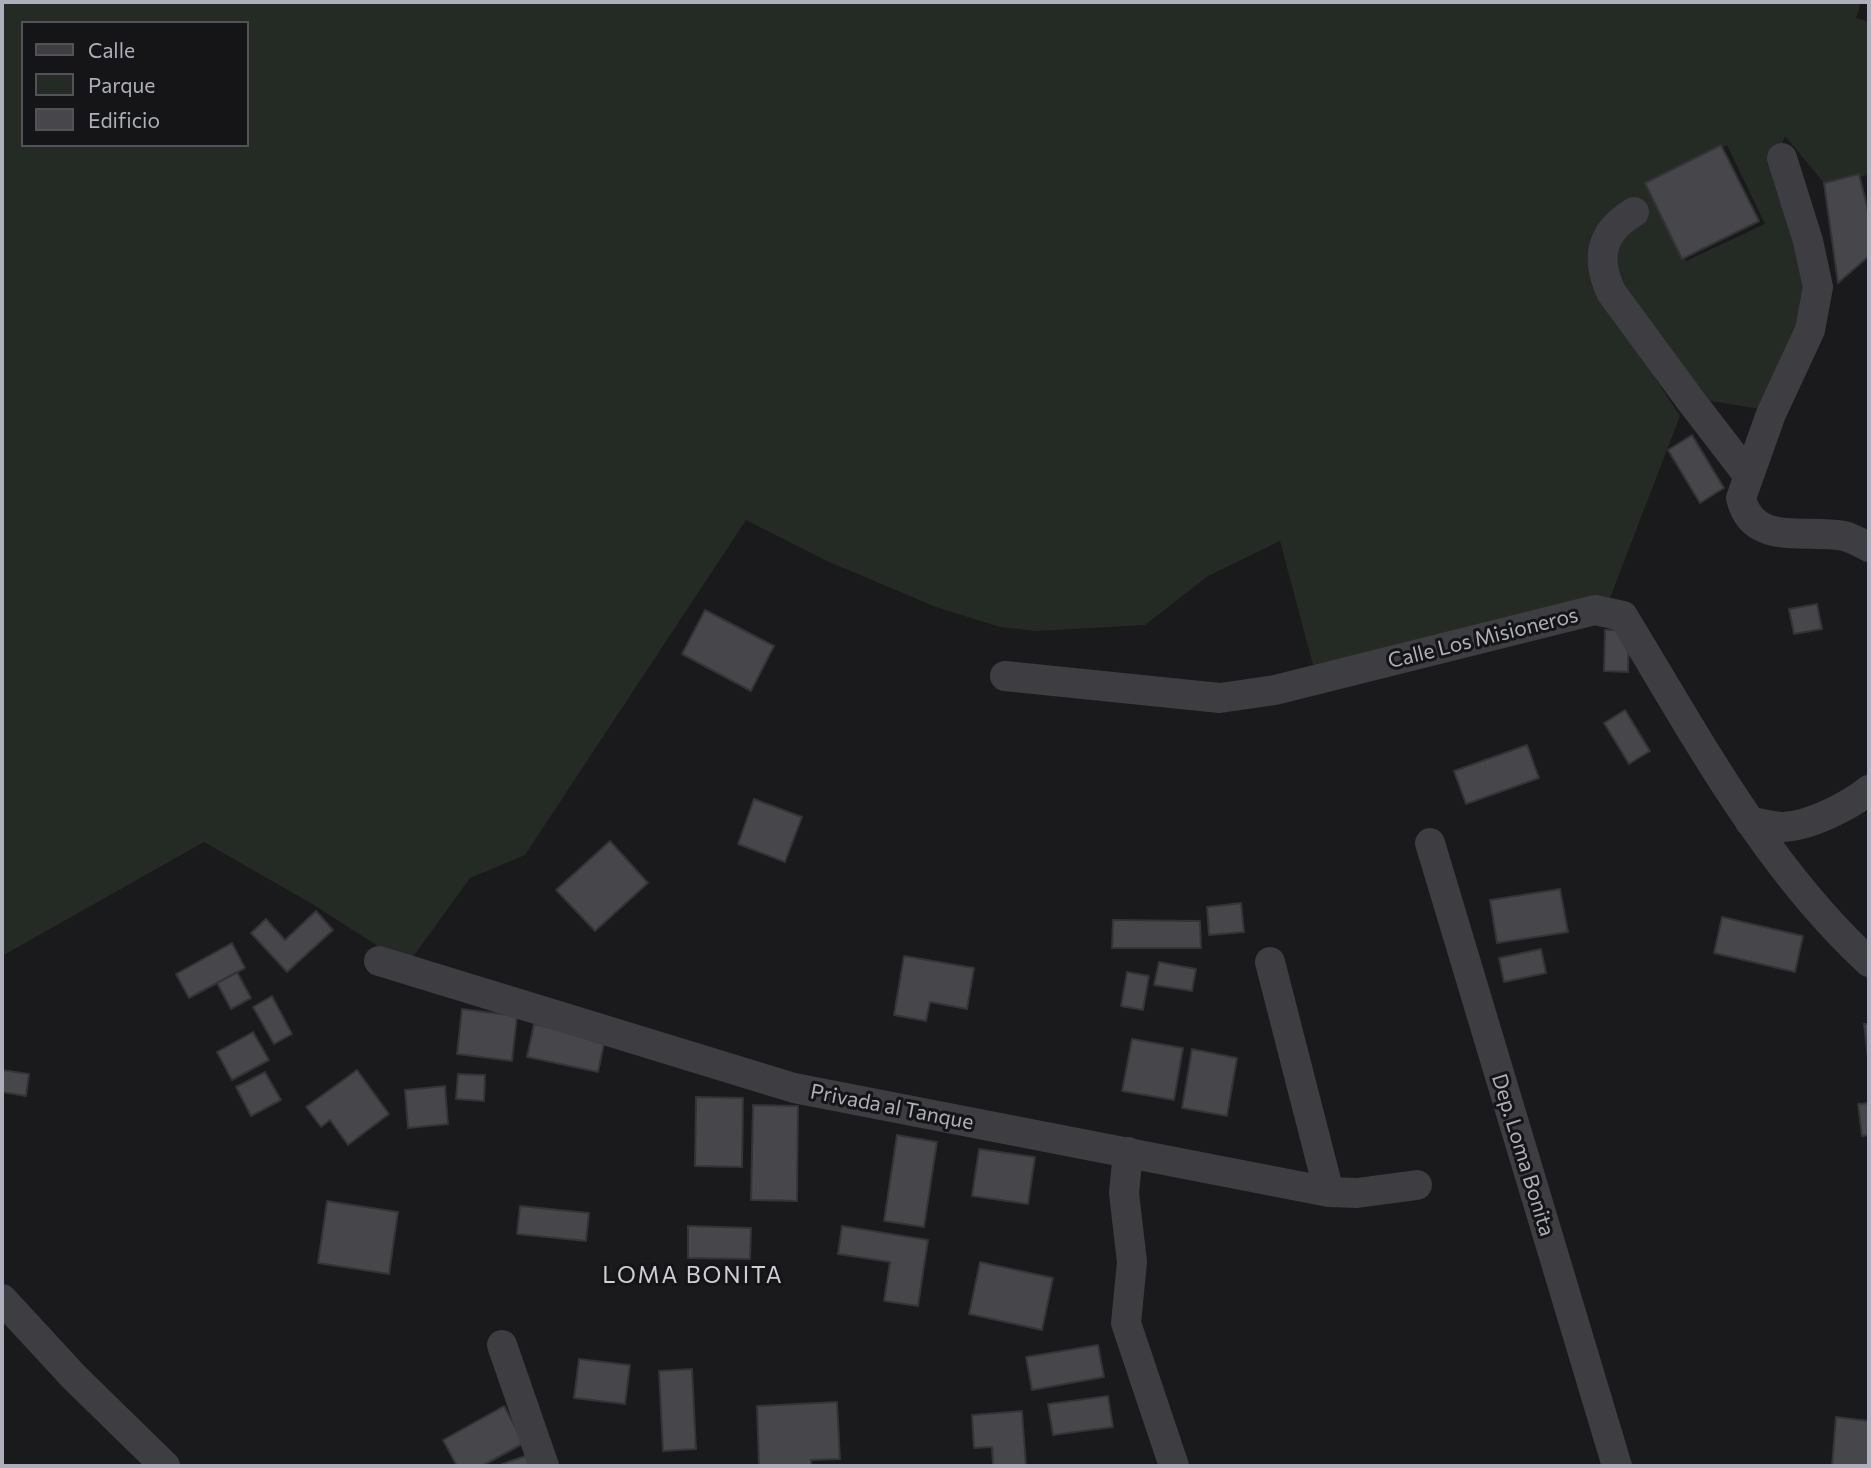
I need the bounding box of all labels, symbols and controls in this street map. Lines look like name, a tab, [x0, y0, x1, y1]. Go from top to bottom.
legend	[21, 21, 248, 147]
text: Calle	[88, 37, 135, 62]
text: Parque	[88, 72, 155, 97]
text: Edificio	[88, 107, 160, 132]
street label: Calle Los Misioneros	[1385, 602, 1581, 674]
street label: Dep. Loma Bonita	[1486, 1071, 1560, 1239]
street label: Privada al Tanque	[808, 1079, 976, 1135]
district label: LOMA BONITA	[604, 1261, 782, 1289]

